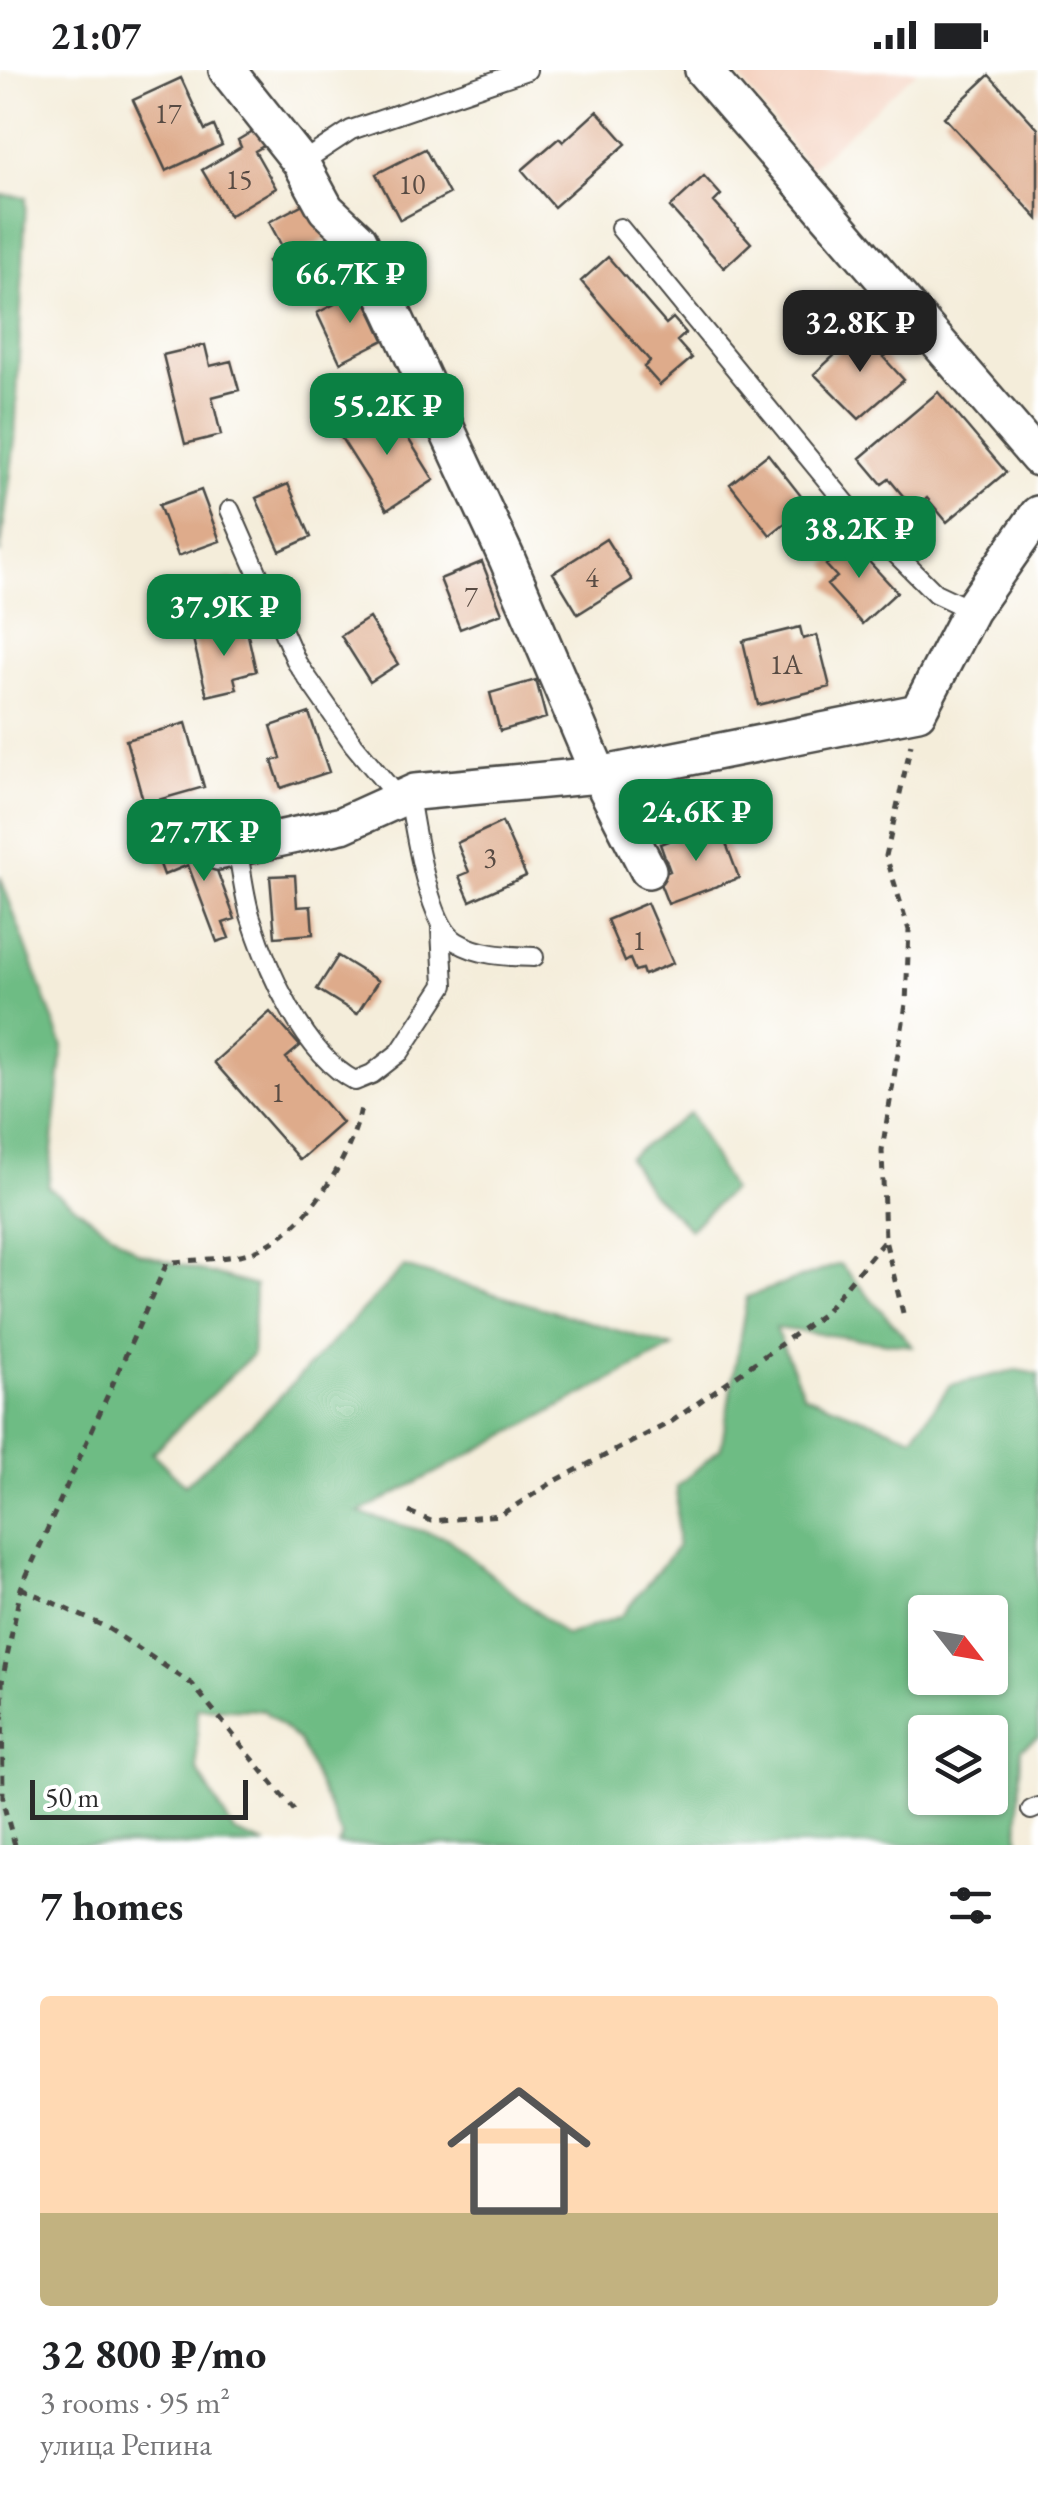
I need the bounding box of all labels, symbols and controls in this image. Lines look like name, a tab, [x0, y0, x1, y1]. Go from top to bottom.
text: 21:07	[50, 11, 141, 60]
house number: 17	[155, 95, 182, 131]
house number: 15	[226, 161, 252, 197]
house number: 10	[399, 166, 425, 202]
pin: 66.7K ₽	[258, 241, 442, 326]
text: 66.7K ₽	[295, 252, 405, 294]
pin: 32.8K ₽	[768, 290, 952, 375]
text: 32.8K ₽	[805, 301, 915, 343]
pin: 55.2K ₽	[295, 373, 479, 458]
text: 55.2K ₽	[332, 384, 442, 426]
pin: 38.2K ₽	[767, 496, 951, 581]
text: 38.2K ₽	[804, 507, 914, 549]
house number: 4	[585, 559, 599, 595]
pin: 37.9K ₽	[132, 574, 316, 659]
house number: 7	[464, 578, 478, 614]
text: 37.9K ₽	[169, 585, 279, 627]
house number: 1А	[770, 646, 803, 682]
pin: 24.6K ₽	[604, 779, 788, 864]
text: 24.6K ₽	[641, 790, 751, 832]
pin: 27.7K ₽	[112, 799, 296, 884]
text: 27.7K ₽	[149, 810, 259, 852]
house number: 3	[483, 839, 497, 875]
house number: 1	[632, 922, 646, 958]
house number: 1	[271, 1074, 285, 1110]
north arrow	[908, 1595, 1008, 1695]
map controls	[908, 1595, 1008, 1815]
button: layers	[908, 1715, 1008, 1815]
scale bar	[30, 1775, 248, 1820]
text: 50 m	[45, 1779, 99, 1815]
text: 7 homes	[40, 1878, 183, 1933]
icon: filters	[943, 1878, 998, 1933]
icon: home	[429, 2061, 609, 2241]
text: 32 800 ₽/mo	[40, 2326, 266, 2381]
text: 3 rooms · 95 m²	[40, 2381, 230, 2423]
text: улица Репина	[40, 2423, 212, 2465]

